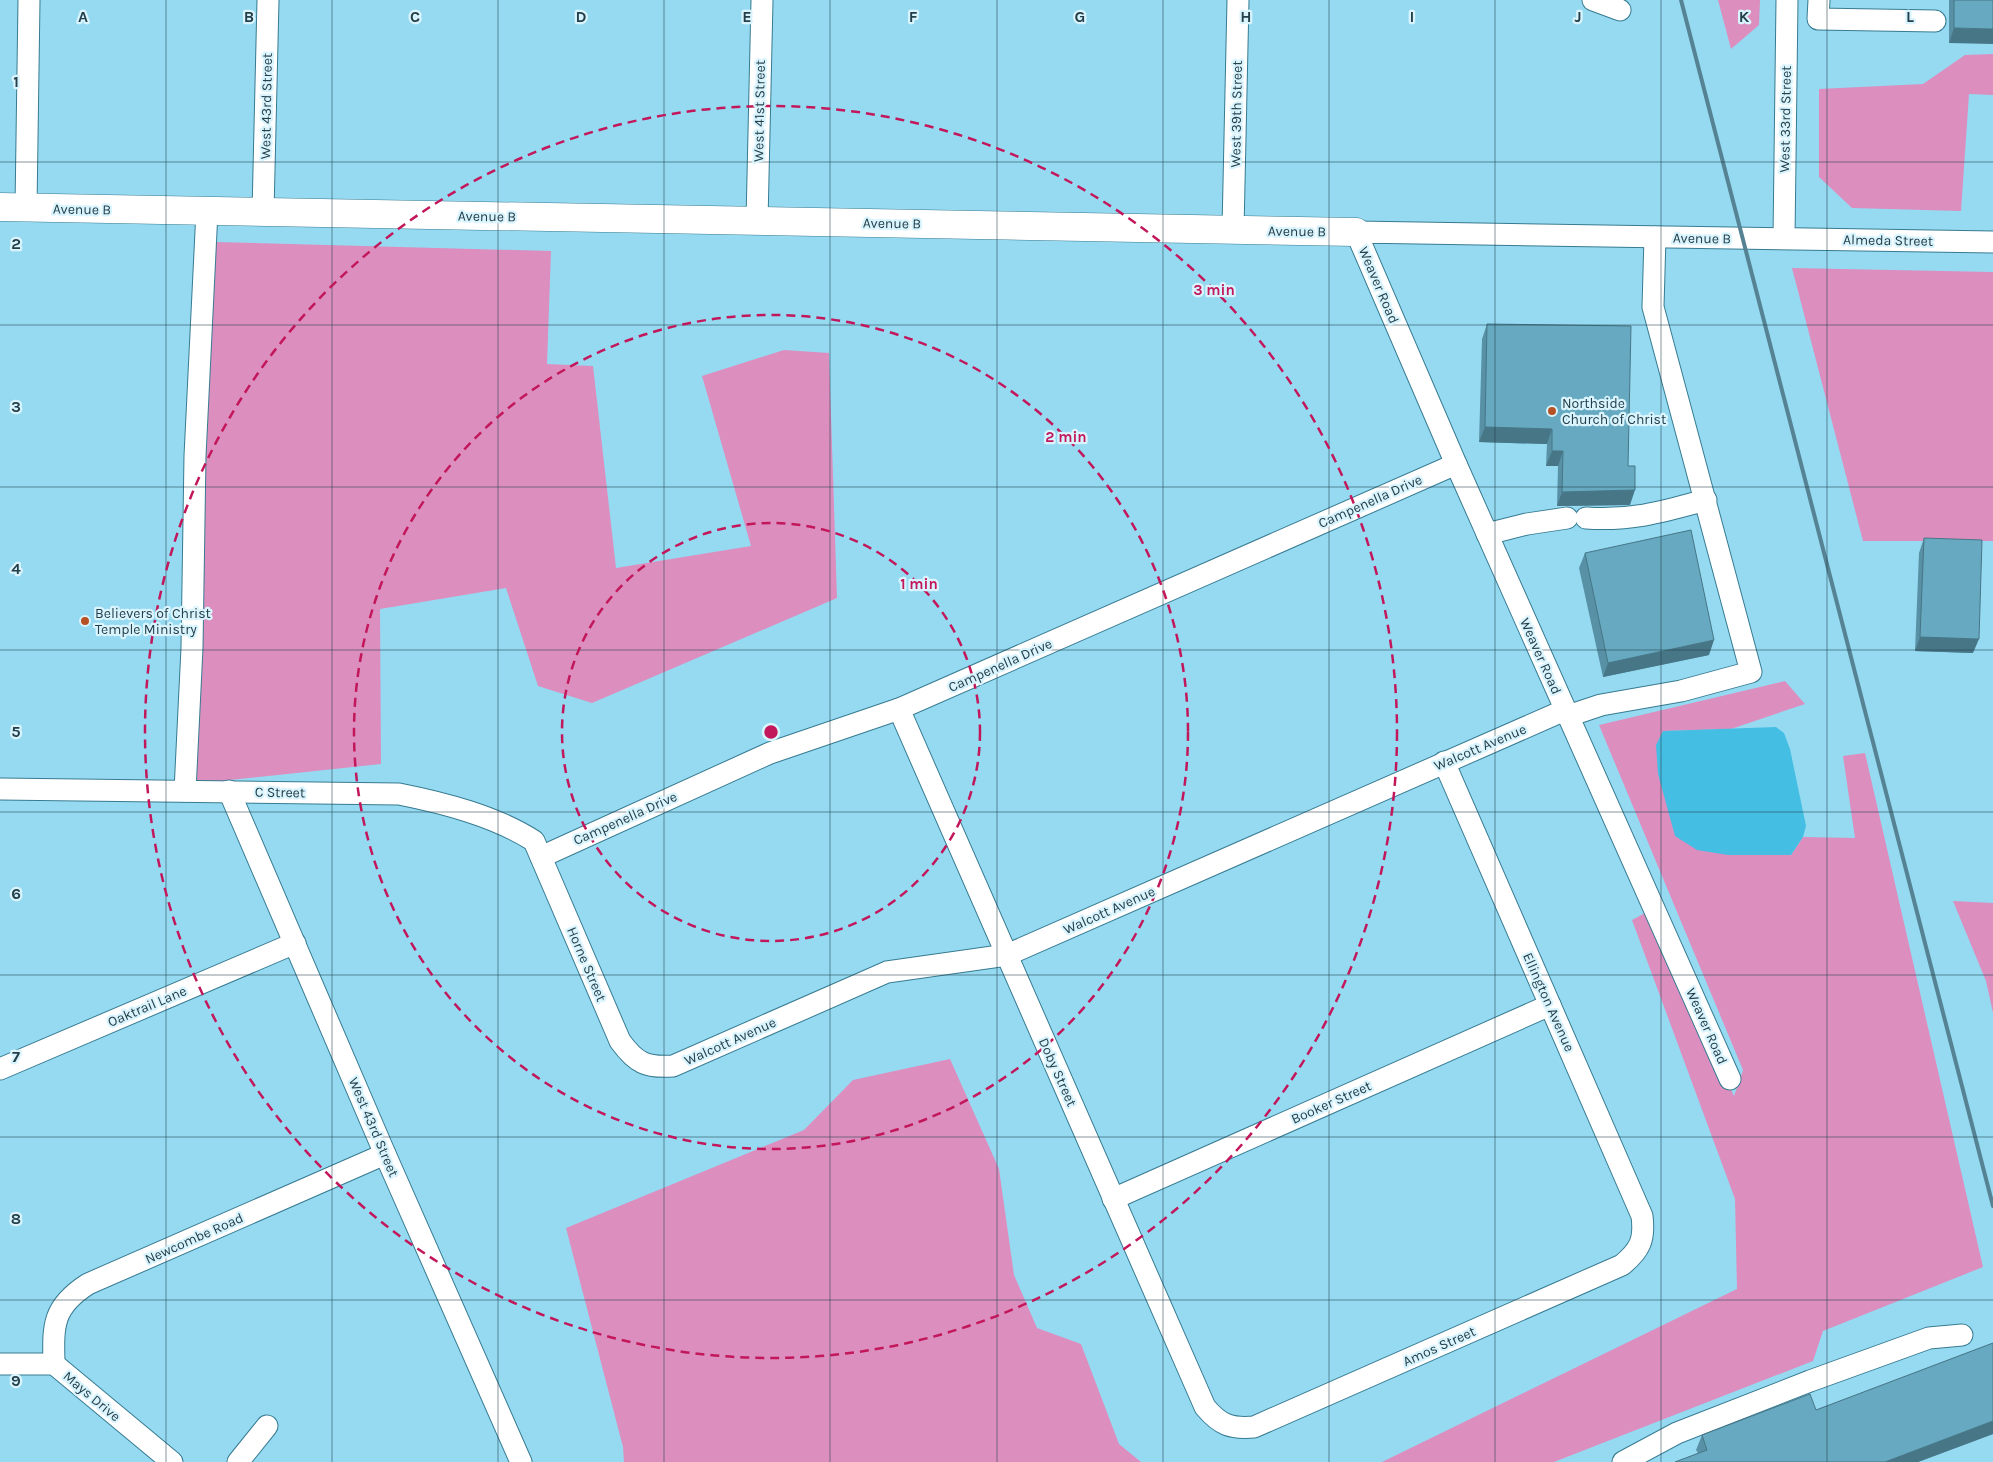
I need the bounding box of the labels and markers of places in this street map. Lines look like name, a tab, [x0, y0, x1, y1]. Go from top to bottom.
place label: Northside Church of Christ	[1562, 395, 1666, 428]
marker: Northside Church of Christ	[1546, 405, 1558, 417]
place label: Believers of Christ Temple Ministry	[95, 605, 211, 638]
marker: Believers of Christ Temple Ministry	[79, 615, 91, 627]
centre of rings	[762, 723, 780, 741]

